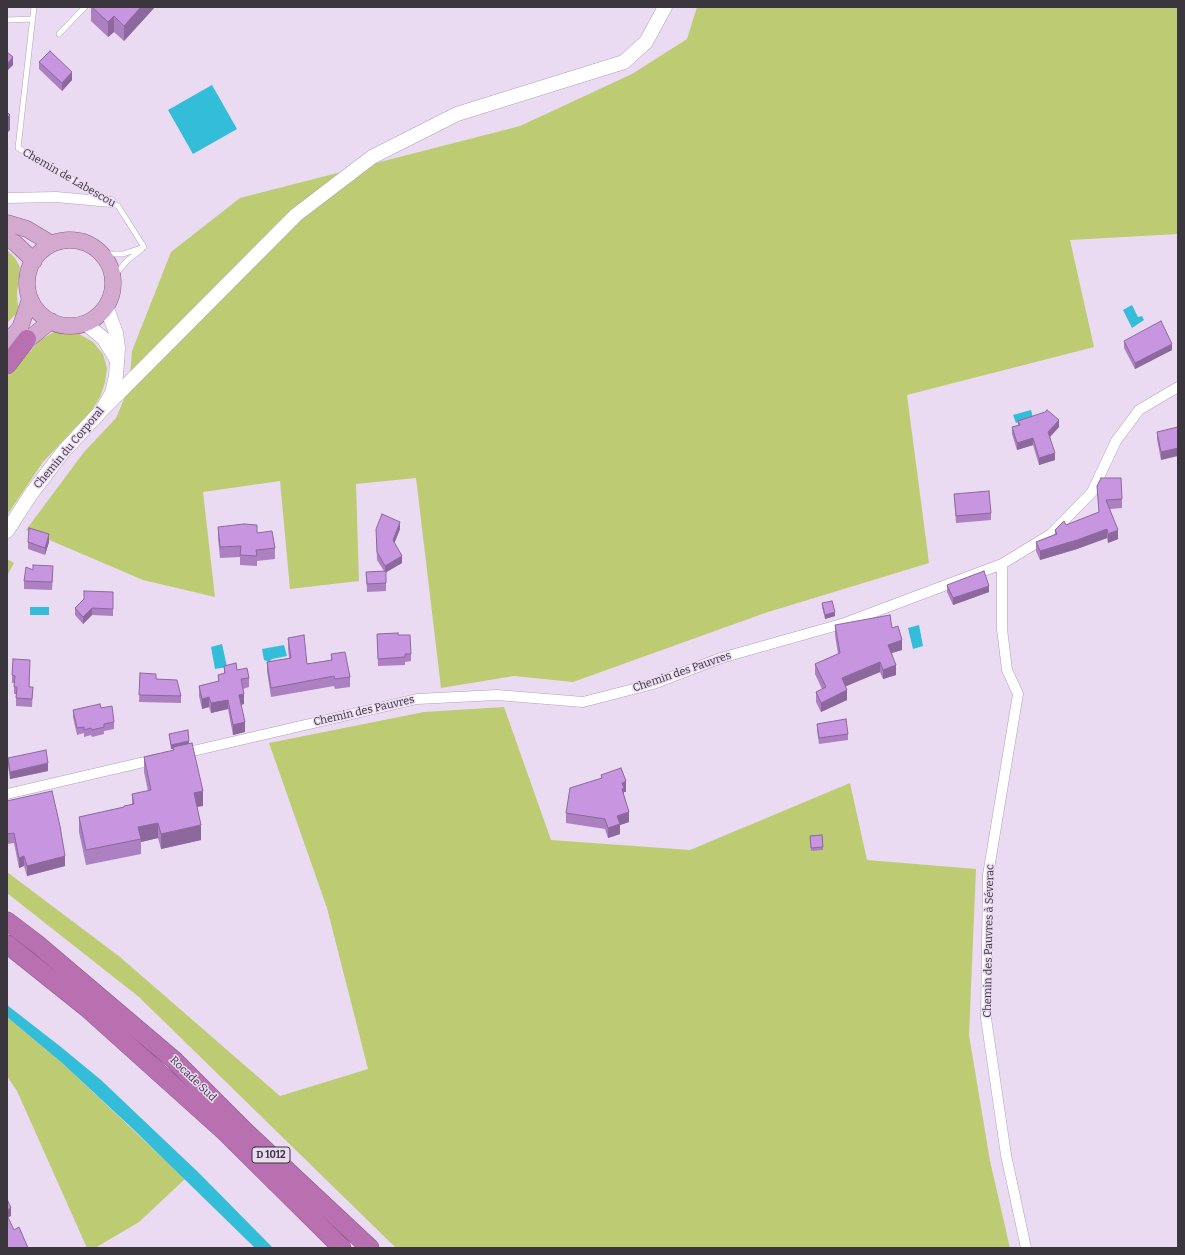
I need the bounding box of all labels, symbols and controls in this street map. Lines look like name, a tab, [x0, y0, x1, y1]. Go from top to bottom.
street label: Chemin de Labescou	[20, 146, 118, 210]
street label: Chemin du Corporal	[31, 404, 107, 492]
street label: Chemin des Pauvres	[631, 649, 733, 695]
street label: Chemin des Pauvres	[312, 693, 416, 729]
street label: Chemin des Pauvres à Séverac	[981, 864, 997, 1018]
street label: Rocade Sud	[167, 1054, 219, 1104]
road number: D 1012	[252, 1147, 290, 1163]

